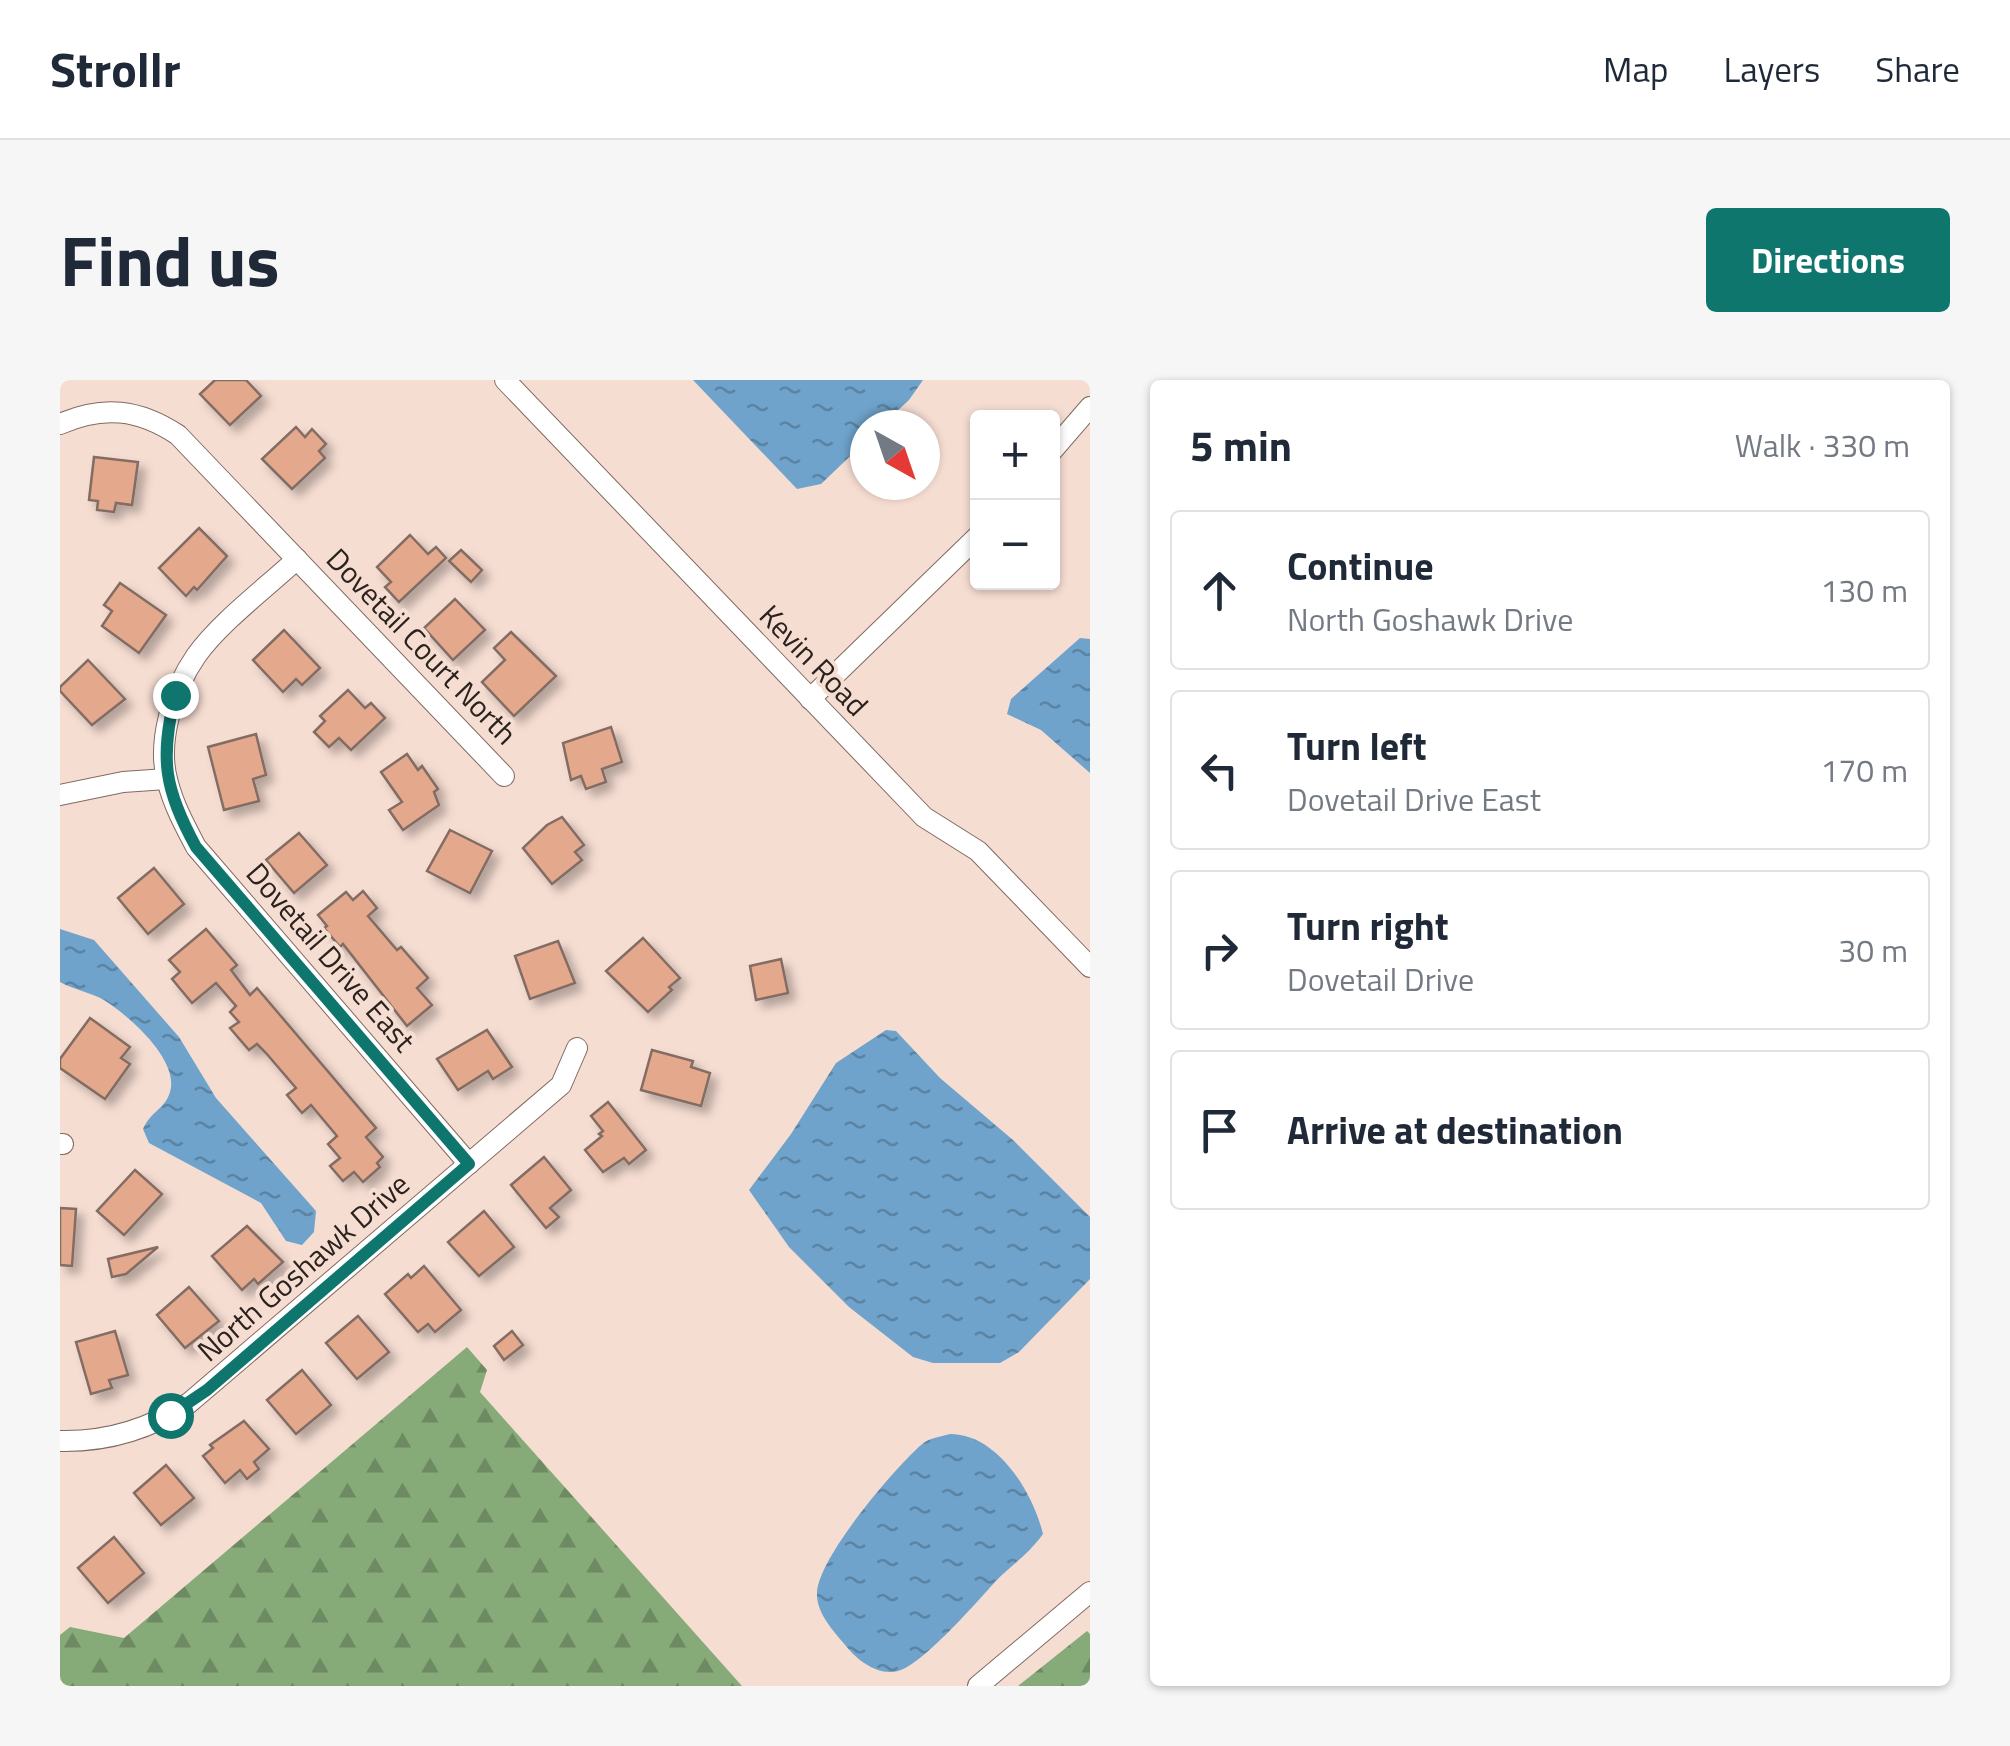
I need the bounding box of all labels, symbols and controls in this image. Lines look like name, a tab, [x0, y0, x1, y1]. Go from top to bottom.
text: Strollr	[50, 33, 181, 106]
text: Map	[1603, 42, 1668, 96]
text: Layers	[1723, 42, 1820, 96]
text: Share	[1875, 42, 1960, 96]
text: Find us	[60, 207, 280, 313]
button: Directions	[1706, 208, 1950, 312]
north arrow	[850, 410, 940, 500]
map controls	[970, 410, 1060, 590]
button: +	[970, 410, 1060, 500]
text: 5 min	[1190, 413, 1292, 477]
text: Walk · 330 m	[1735, 421, 1910, 469]
button: −	[970, 500, 1060, 590]
street label: Dovetail Court North	[316, 537, 528, 755]
text: Continue	[1287, 537, 1434, 595]
icon: ahead	[1192, 563, 1247, 618]
text: 130 m	[1820, 566, 1908, 614]
street label: Kevin Road	[749, 594, 879, 726]
text: North Goshawk Drive	[1287, 595, 1573, 643]
route end	[153, 673, 199, 719]
text: Turn left	[1287, 717, 1427, 775]
icon: left	[1192, 743, 1247, 798]
text: 170 m	[1820, 746, 1908, 794]
text: Dovetail Drive East	[1287, 775, 1541, 823]
street label: Dovetail Drive East	[236, 852, 427, 1062]
text: Turn right	[1287, 897, 1449, 955]
icon: right	[1192, 923, 1247, 978]
text: 30 m	[1838, 926, 1908, 974]
text: Dovetail Drive	[1287, 955, 1474, 1003]
text: Arrive at destination	[1287, 1101, 1623, 1159]
icon: arrive	[1192, 1103, 1247, 1158]
street label: North Goshawk Drive	[187, 1162, 419, 1372]
route start	[148, 1393, 194, 1439]

